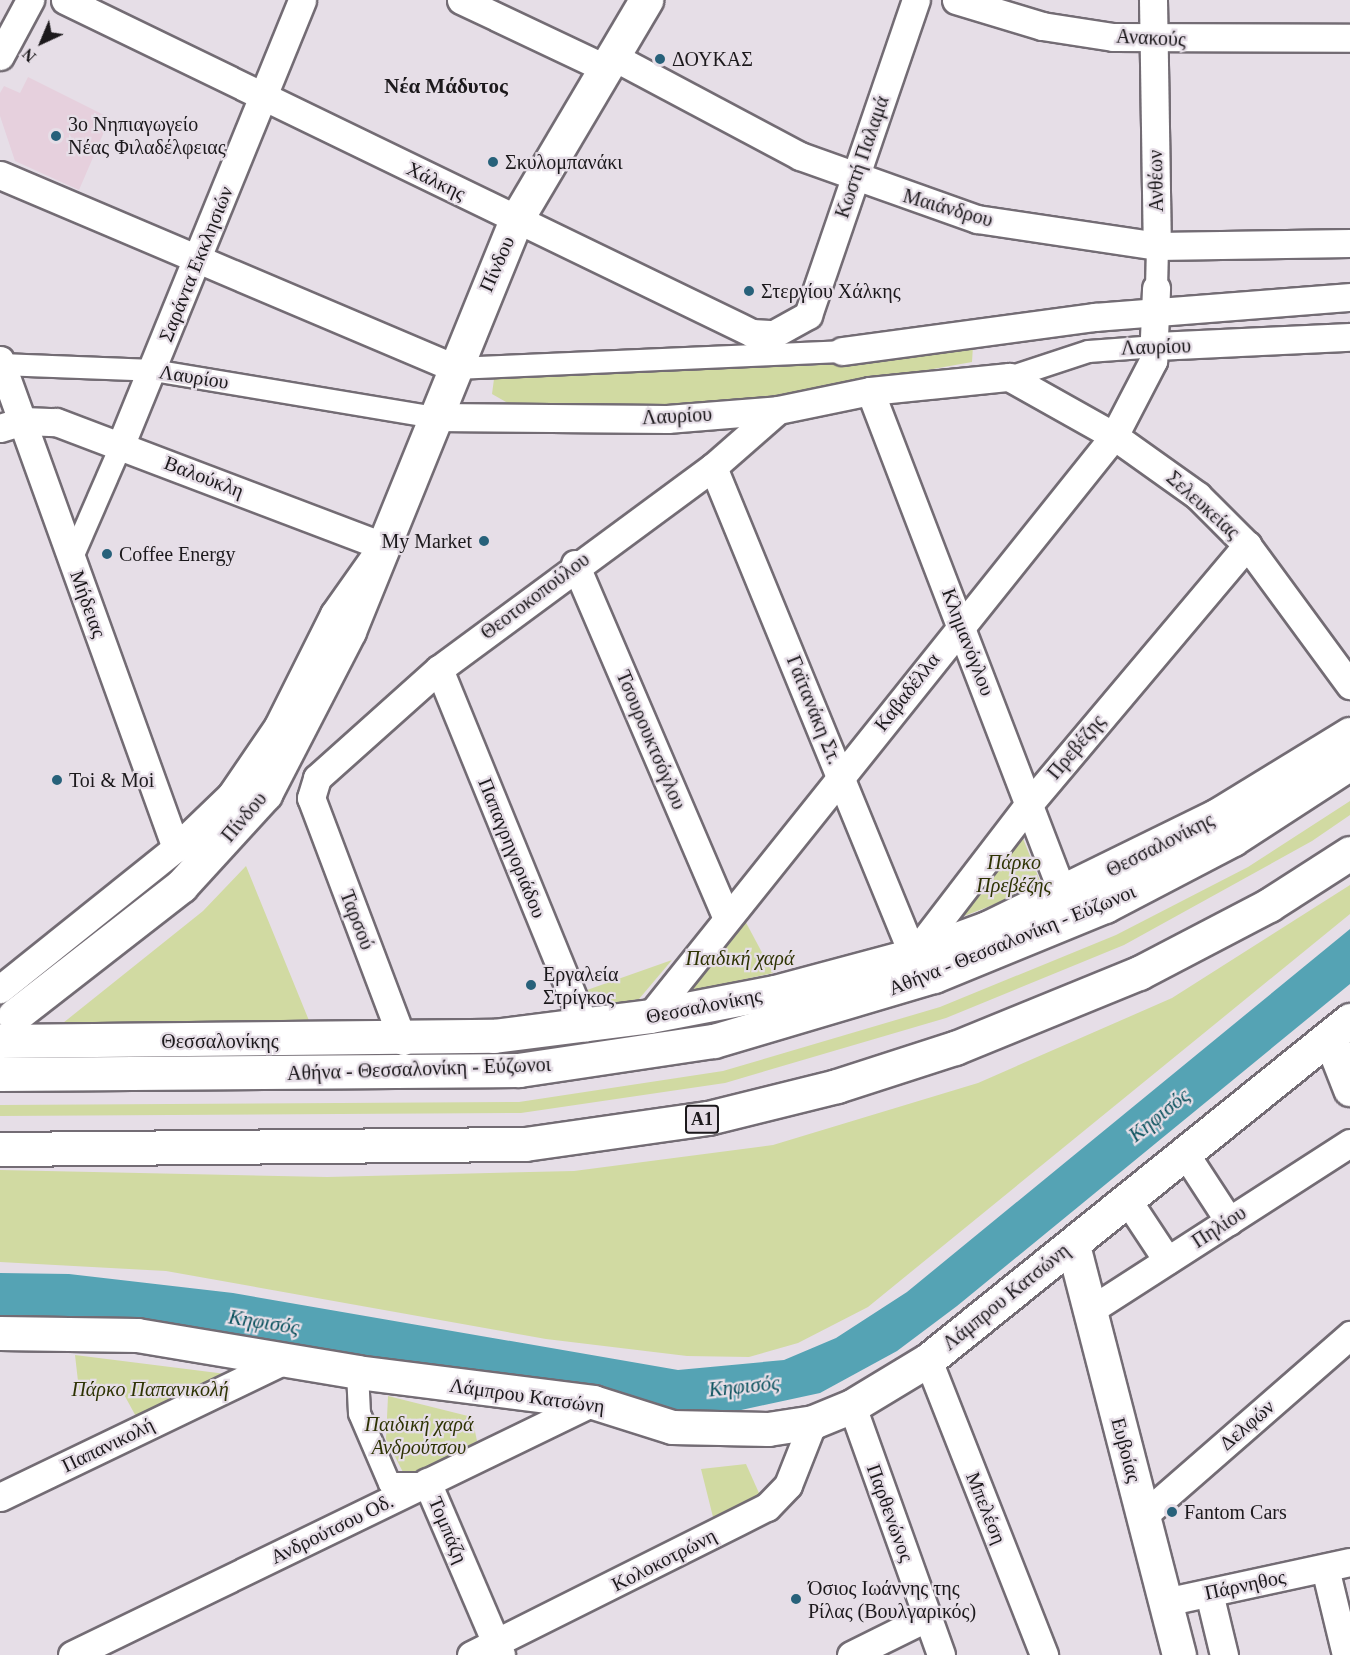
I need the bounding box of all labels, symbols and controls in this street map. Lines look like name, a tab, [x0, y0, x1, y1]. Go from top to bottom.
north arrow	[12, 12, 72, 72]
street label: Ανακούς	[1115, 24, 1187, 52]
text: N	[19, 45, 39, 65]
place label: ΔΟΥΚΑΣ	[672, 47, 753, 71]
marker: ΔΟΥΚΑΣ	[653, 52, 667, 66]
district label: Νέα Μάδυτος	[384, 73, 508, 99]
street label: Κωστή Παλαμά	[830, 93, 894, 221]
place label: 3ο Νηπιαγωγείο Νέας Φιλαδέλφειας	[68, 112, 226, 159]
marker: 3ο Νηπιαγωγείο Νέας Φιλαδέλφειας	[49, 129, 63, 143]
place label: Σκυλομπανάκι	[505, 150, 623, 174]
street label: Ανθέων	[1143, 150, 1169, 212]
marker: Σκυλομπανάκι	[486, 155, 500, 169]
street label: Χάλκης	[402, 156, 470, 206]
street label: Σαράντα Εκκλησιών	[154, 183, 238, 345]
street label: Μαιάνδρου	[900, 184, 996, 232]
street label: Πίνδου	[474, 233, 520, 295]
place label: Στεργίου Χάλκης	[761, 279, 901, 303]
marker: Στεργίου Χάλκης	[742, 284, 756, 298]
street label: Λαυρίου	[1121, 334, 1191, 360]
street label: Λαυρίου	[157, 360, 231, 394]
street label: Λαυρίου	[641, 402, 713, 430]
street label: Βαλούκλη	[161, 451, 247, 503]
street label: Σελευκείας	[1161, 466, 1245, 544]
place label: My Market	[381, 529, 472, 553]
marker: My Market	[477, 534, 491, 548]
place label: Coffee Energy	[119, 542, 235, 566]
marker: Coffee Energy	[100, 547, 114, 561]
street label: Θεοτοκοπούλου	[476, 547, 594, 645]
street label: Μήδειας	[65, 567, 111, 641]
street label: Κλημανόγλου	[937, 585, 999, 699]
street label: Καβαδέλλα	[869, 648, 945, 736]
street label: Γαϊτανάκη Στ.	[781, 652, 847, 768]
street label: Τσουρουκτσόγλου	[611, 667, 691, 813]
street label: Πρεβέζης	[1042, 710, 1110, 784]
place label: Toi & Moi	[69, 768, 154, 792]
marker: Toi & Moi	[50, 773, 64, 787]
street label: Παπαγρηγοριάδου	[473, 775, 551, 921]
street label: Πίνδου	[216, 787, 272, 847]
street label: Θεσσαλονίκης	[1102, 808, 1218, 882]
park label: Πάρκο Πρεβέζης	[976, 850, 1052, 897]
street label: Αθήνα - Θεσσαλονίκη - Εύζωνοι	[885, 879, 1139, 1001]
street label: Ταρσού	[335, 887, 379, 953]
park label: Παιδική χαρά	[686, 946, 794, 970]
place label: Εργαλεία Στρίγκος	[543, 962, 618, 1009]
marker: Εργαλεία Στρίγκος	[524, 978, 538, 992]
street label: Θεσσαλονίκης	[644, 983, 764, 1029]
street label: Θεσσαλονίκης	[161, 1029, 279, 1053]
street label: Αθήνα - Θεσσαλονίκη - Εύζωνοι	[287, 1052, 551, 1086]
water label: Κηφισός	[1123, 1083, 1195, 1147]
road number: Α1	[684, 1104, 720, 1134]
street label: Πηλίου	[1187, 1201, 1251, 1253]
street label: Λάμπρου Κατσώνη	[938, 1238, 1074, 1356]
water label: Κηφισός	[227, 1304, 301, 1340]
water label: Κηφισός	[707, 1370, 781, 1402]
street label: Λάμπρου Κατσώνη	[448, 1373, 606, 1419]
park label: Πάρκο Παπανικολή	[71, 1377, 229, 1401]
street label: Δελφών	[1215, 1395, 1279, 1455]
street label: Παπανικολή	[58, 1412, 158, 1478]
park label: Παιδική χαρά Ανδρούτσου	[365, 1412, 473, 1459]
street label: Ευβοίας	[1106, 1415, 1146, 1485]
street label: Παρθενώνος	[861, 1461, 919, 1565]
street label: Μπελέση	[961, 1468, 1011, 1548]
street label: Ανδρούτσου Οδ.	[267, 1489, 397, 1569]
street label: Τομπάζη	[423, 1493, 473, 1567]
place label: Fantom Cars	[1184, 1500, 1287, 1524]
marker: Fantom Cars	[1165, 1505, 1179, 1519]
street label: Κολοκοτρώνη	[608, 1523, 720, 1597]
street label: Πάρνηθος	[1202, 1565, 1288, 1605]
place label: Όσιος Ιωάννης της Ρίλας (Βουλγαρικός)	[808, 1576, 976, 1623]
marker: Όσιος Ιωάννης της Ρίλας (Βουλγαρικός)	[789, 1592, 803, 1606]

